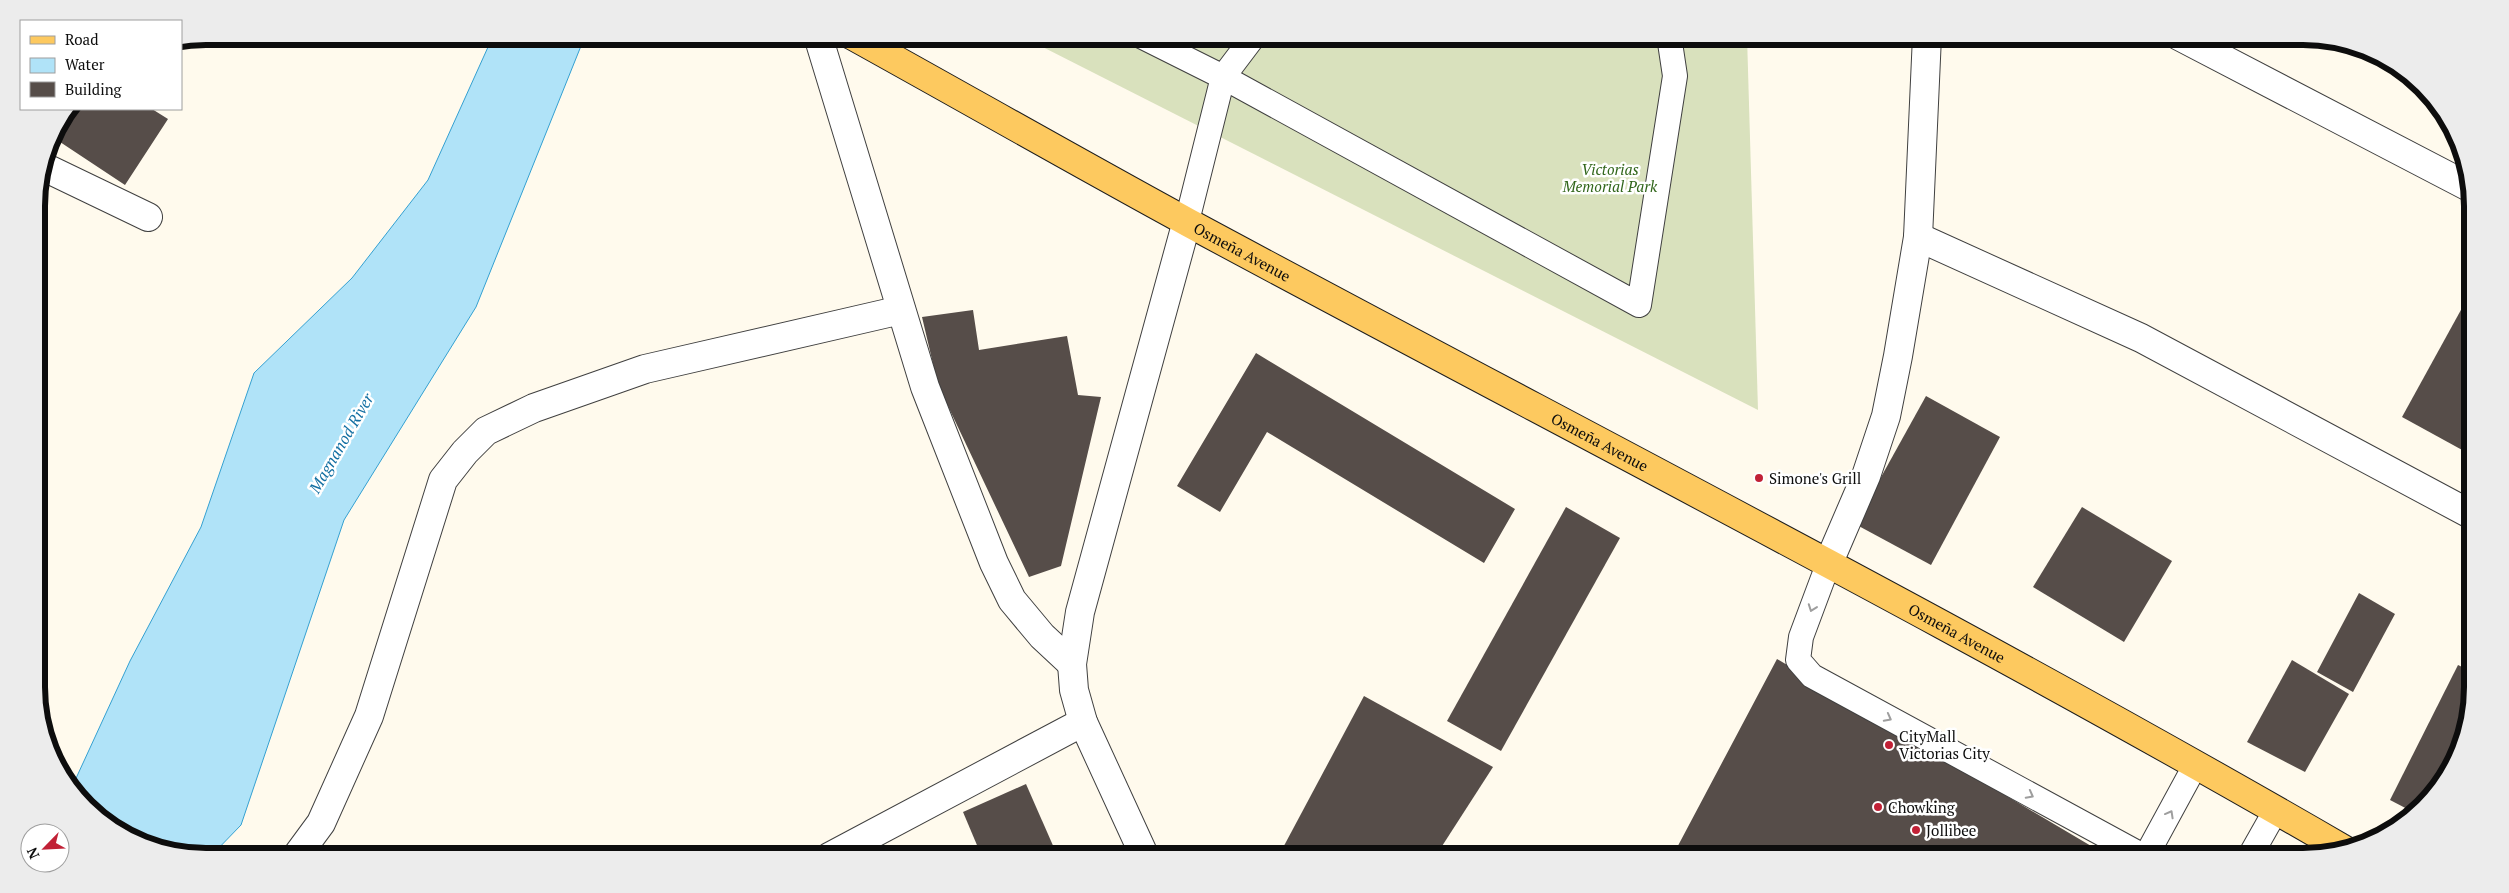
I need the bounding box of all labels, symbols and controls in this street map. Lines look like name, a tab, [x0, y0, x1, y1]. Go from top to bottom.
legend	[20, 20, 182, 110]
text: Road	[65, 29, 98, 49]
text: Water	[65, 54, 105, 74]
text: Building	[65, 79, 123, 99]
park label: Victorias Memorial Park	[1562, 159, 1658, 196]
street label: Osmeña Avenue	[1190, 217, 1294, 286]
water label: Magnanod River	[303, 388, 379, 498]
street label: Osmeña Avenue	[1548, 408, 1652, 476]
place label: Simone's Grill	[1769, 468, 1861, 488]
marker: Simone's Grill	[1753, 472, 1765, 484]
street label: Osmeña Avenue	[1905, 598, 2009, 667]
one-way arrow	[1808, 603, 1818, 611]
one-way arrow	[1882, 711, 1891, 721]
place label: CityMall Victorias City	[1899, 726, 1990, 763]
marker: CityMall Victorias City	[1883, 739, 1895, 751]
one-way arrow	[2025, 789, 2034, 799]
place label: Chowking	[1888, 797, 1956, 817]
marker: Chowking	[1872, 801, 1884, 813]
one-way arrow	[2163, 810, 2173, 819]
place label: Jollibee	[1926, 820, 1976, 840]
north arrow	[20, 823, 70, 873]
marker: Jollibee	[1910, 824, 1922, 836]
text: N	[22, 844, 44, 862]

